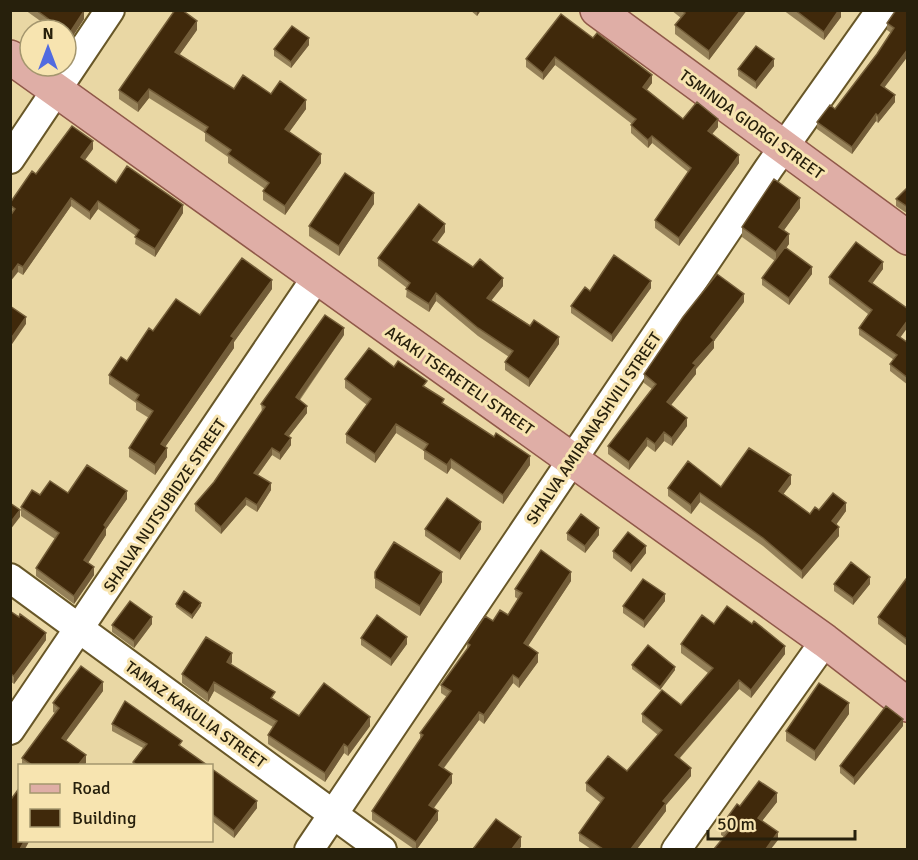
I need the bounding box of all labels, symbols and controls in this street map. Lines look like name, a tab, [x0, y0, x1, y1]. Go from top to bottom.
north arrow	[18, 18, 78, 78]
text: N	[42, 24, 54, 44]
street label: TSMINDA GIORGI STREET	[675, 66, 828, 184]
street label: AKAKI TSERETELI STREET	[381, 322, 538, 440]
street label: SHALVA AMIRANASHVILI STREET	[522, 329, 666, 528]
street label: SHALVA NUTSUBIDZE STREET	[99, 415, 231, 596]
street label: TAMAZ KAKULIA STREET	[121, 657, 270, 773]
legend	[18, 764, 213, 842]
text: Road	[72, 777, 111, 799]
scale bar	[708, 803, 855, 841]
text: Building	[72, 807, 136, 829]
text: 50 m	[717, 813, 755, 835]

